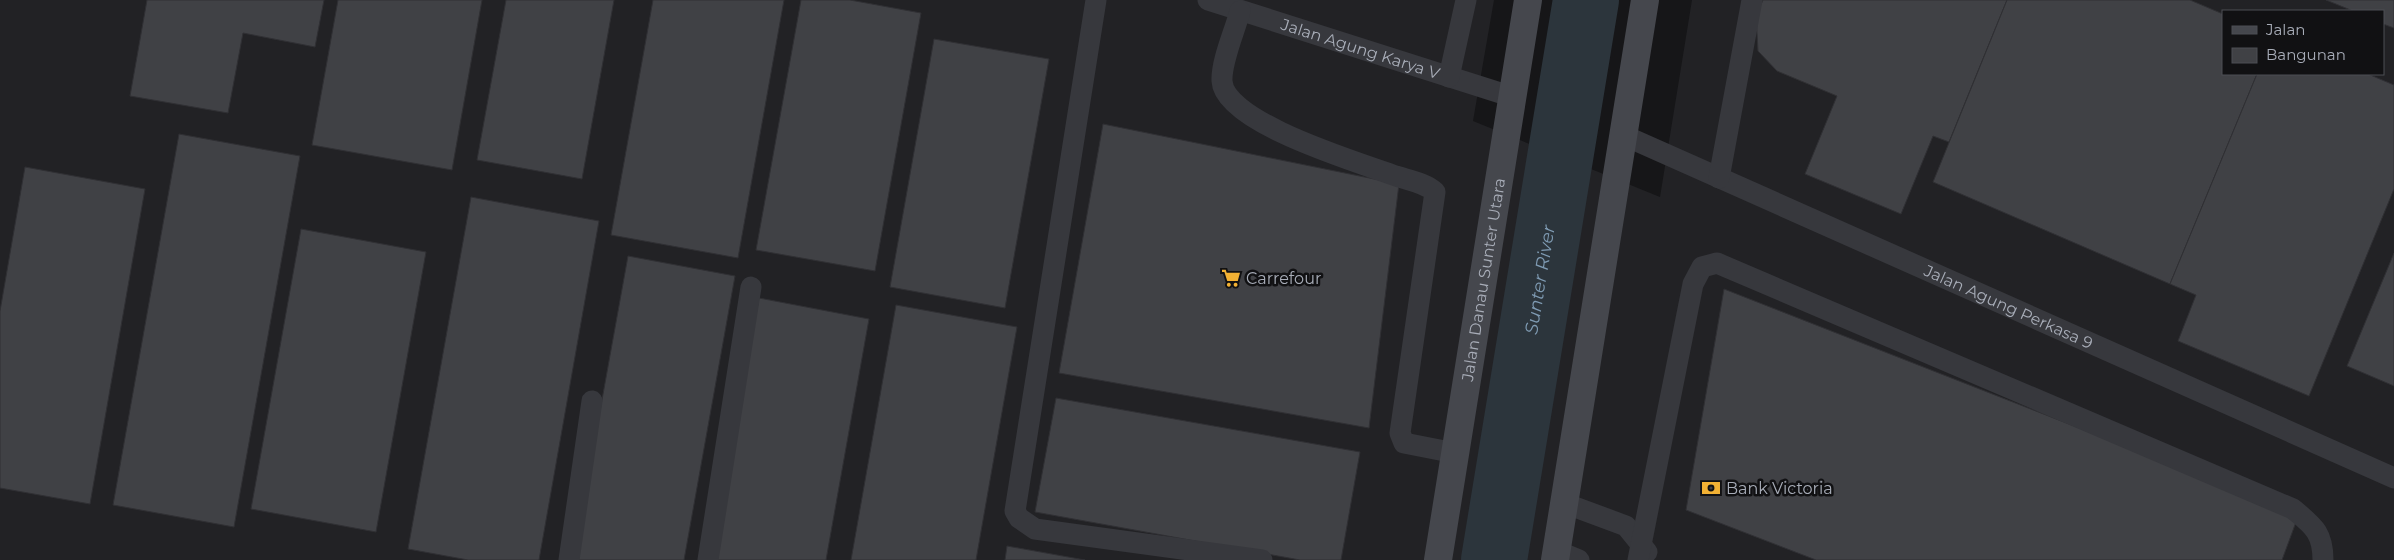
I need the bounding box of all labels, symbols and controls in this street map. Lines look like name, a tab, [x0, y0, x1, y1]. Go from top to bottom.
legend	[2222, 10, 2384, 75]
street label: Jalan Agung Karya V	[1278, 15, 1443, 83]
text: Jalan	[2265, 20, 2305, 39]
text: Bangunan	[2266, 45, 2346, 64]
street label: Jalan Danau Sunter Utara	[1458, 177, 1509, 384]
water label: Sunter River	[1520, 223, 1560, 336]
street label: Jalan Agung Perkasa 9	[1920, 261, 2096, 353]
supermarket icon: Carrefour	[1220, 267, 1242, 289]
place label: Carrefour	[1246, 269, 1321, 288]
bank icon: Bank Victoria	[1700, 477, 1722, 499]
place label: Bank Victoria	[1726, 479, 1833, 498]

